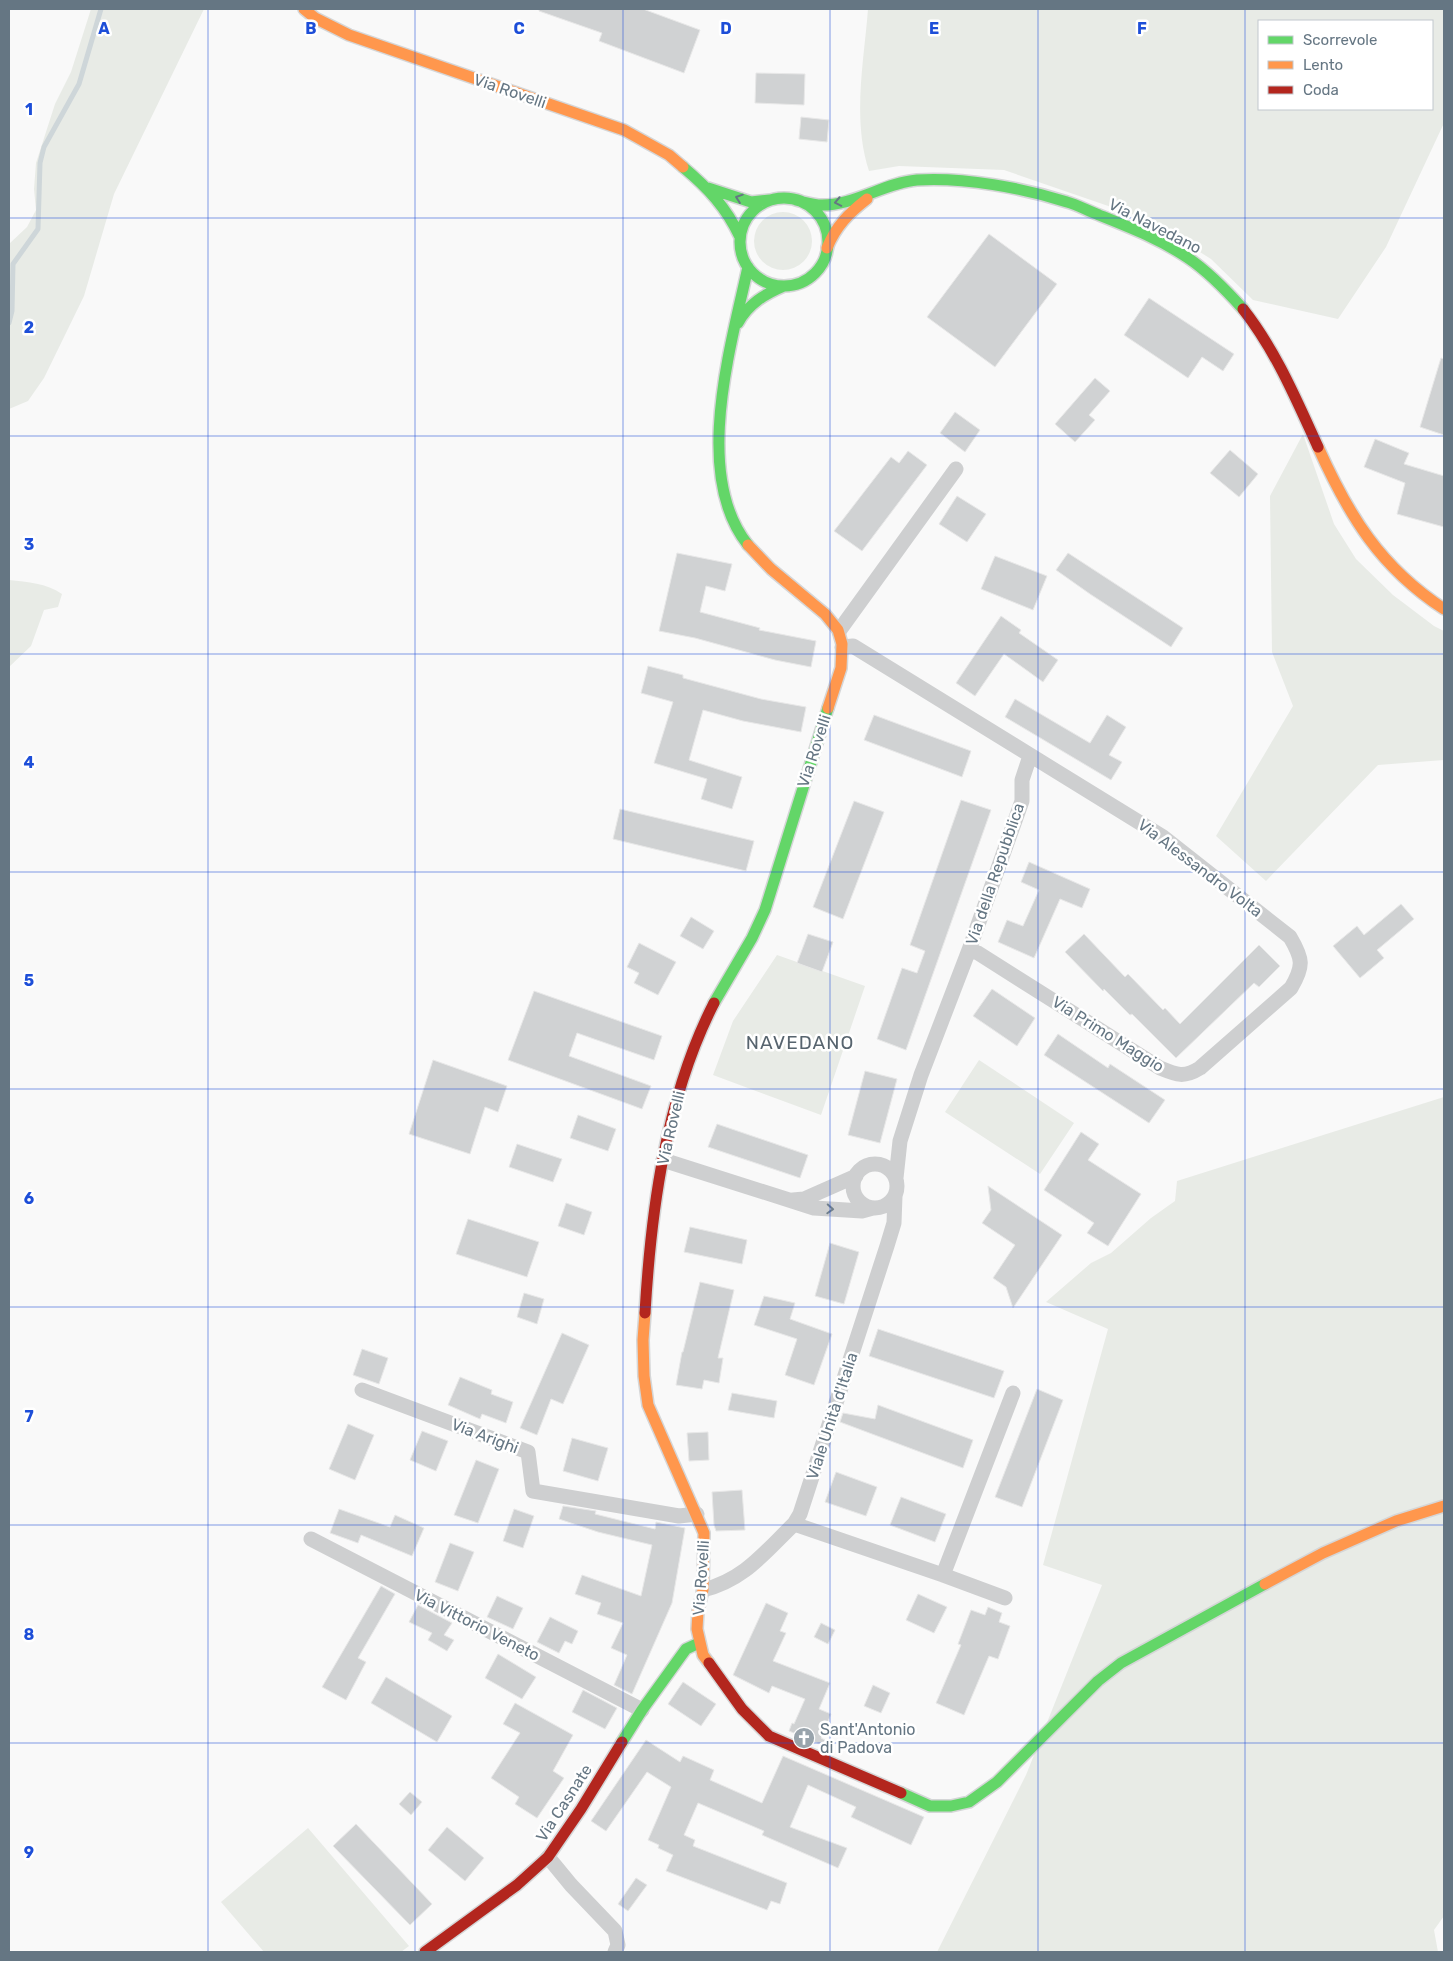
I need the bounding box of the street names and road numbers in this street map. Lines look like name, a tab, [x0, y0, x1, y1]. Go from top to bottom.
street label: Via Rovelli	[471, 70, 549, 112]
street label: Via Navedano	[1105, 194, 1205, 258]
street label: Via Rovelli	[793, 712, 835, 790]
street label: Via della Repubblica	[962, 800, 1028, 948]
street label: Via Alessandro Volta	[1134, 815, 1266, 921]
street label: Via Primo Maggio	[1049, 992, 1167, 1076]
street label: Via Rovelli	[653, 1089, 689, 1167]
street label: Viale Unità d'Italia	[802, 1350, 862, 1482]
street label: Via Arighi	[449, 1415, 521, 1457]
street label: Via Rovelli	[689, 1540, 713, 1616]
street label: Via Vittorio Veneto	[411, 1585, 543, 1665]
street label: Via Casnate	[532, 1761, 596, 1845]

